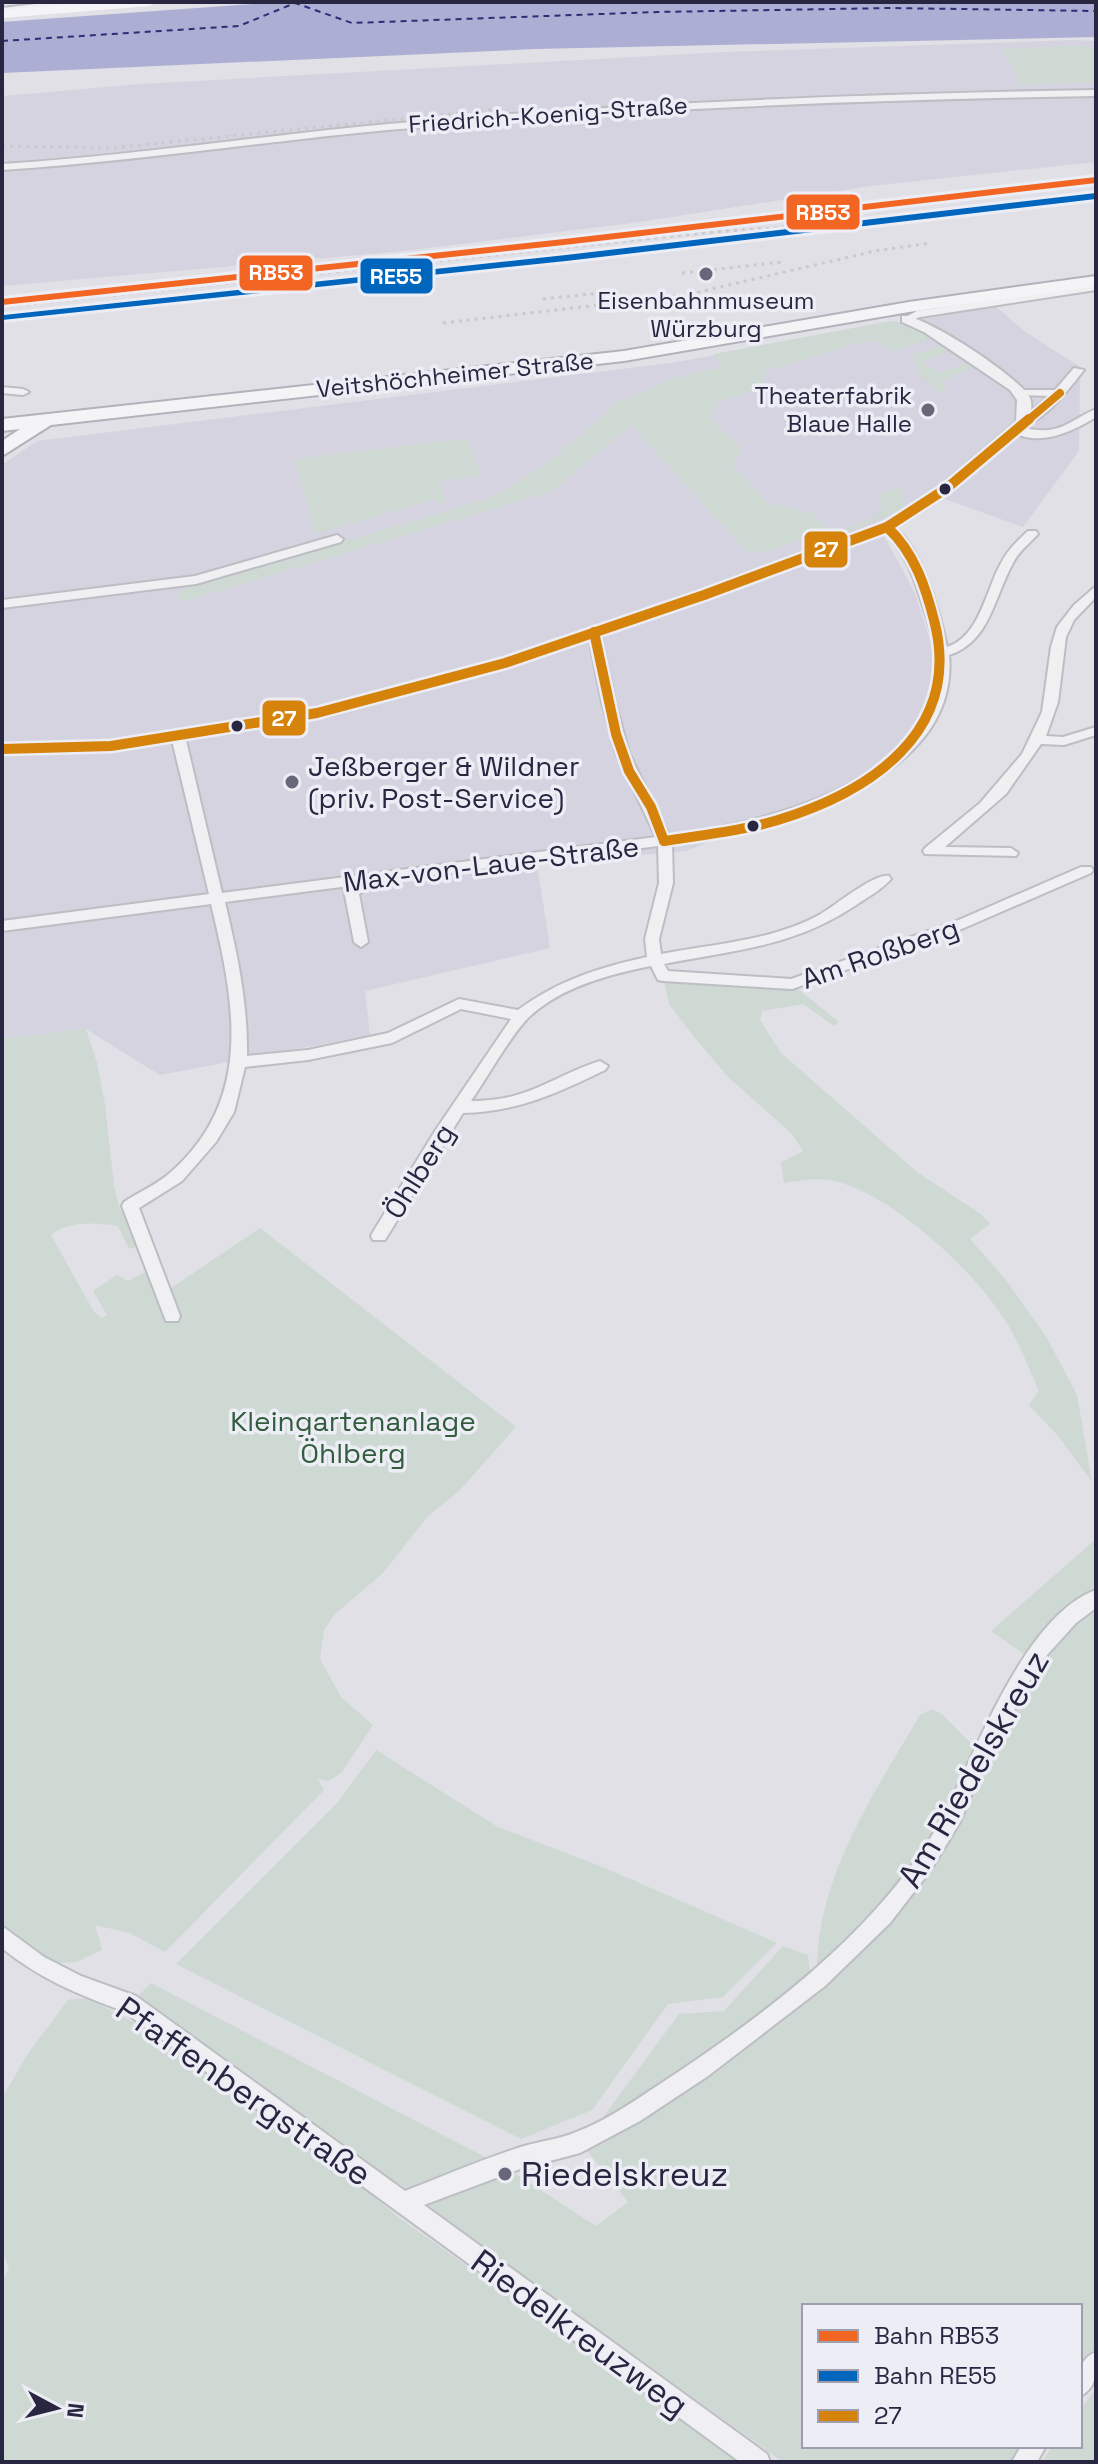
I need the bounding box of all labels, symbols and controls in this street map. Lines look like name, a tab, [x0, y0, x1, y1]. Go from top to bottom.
street label: Friedrich-Koenig-Straße	[407, 89, 689, 140]
line badge: RB53	[785, 193, 861, 231]
text: RB53	[795, 198, 851, 226]
line badge: RB53	[238, 254, 314, 292]
line badge: RE55	[359, 257, 434, 295]
text: RB53	[248, 258, 304, 286]
text: RE55	[370, 262, 422, 290]
marker: Eisenbahnmuseum Würzburg	[697, 265, 715, 283]
place label: Eisenbahnmuseum Würzburg	[598, 285, 814, 344]
street label: Veitshöchheimer Straße	[315, 345, 595, 404]
place label: Theaterfabrik Blaue Halle	[755, 380, 912, 439]
marker: Theaterfabrik Blaue Halle	[919, 401, 937, 419]
unlabelled marker	[937, 481, 953, 497]
line badge: 27	[803, 530, 849, 569]
text: 27	[813, 535, 839, 563]
line badge: 27	[261, 699, 307, 737]
text: 27	[271, 704, 297, 732]
unlabelled marker	[229, 718, 245, 734]
place label: Jeßberger & Wildner (priv. Post-Service)	[308, 748, 579, 816]
marker: Jeßberger & Wildner (priv. Post-Service)	[283, 773, 301, 791]
unlabelled marker	[745, 818, 761, 834]
street label: Max-von-Laue-Straße	[341, 828, 641, 900]
street label: Am Roßberg	[797, 909, 963, 997]
street label: Öhlberg	[376, 1117, 462, 1225]
park label: Kleingartenanlage Öhlberg	[230, 1403, 476, 1471]
street label: Am Riedelskreuz	[888, 1643, 1059, 1895]
street label: Pfaffenbergstraße	[108, 1987, 380, 2196]
place label: Riedelskreuz	[521, 2153, 728, 2196]
marker: Riedelskreuz	[496, 2165, 514, 2183]
street label: Riedelkreuzweg	[463, 2240, 697, 2427]
legend	[802, 2304, 1082, 2448]
text: Bahn RB53	[874, 2320, 999, 2351]
text: Bahn RE55	[874, 2360, 997, 2391]
north arrow	[16, 2368, 96, 2448]
text: 27	[874, 2400, 902, 2431]
text: N	[61, 2401, 91, 2419]

